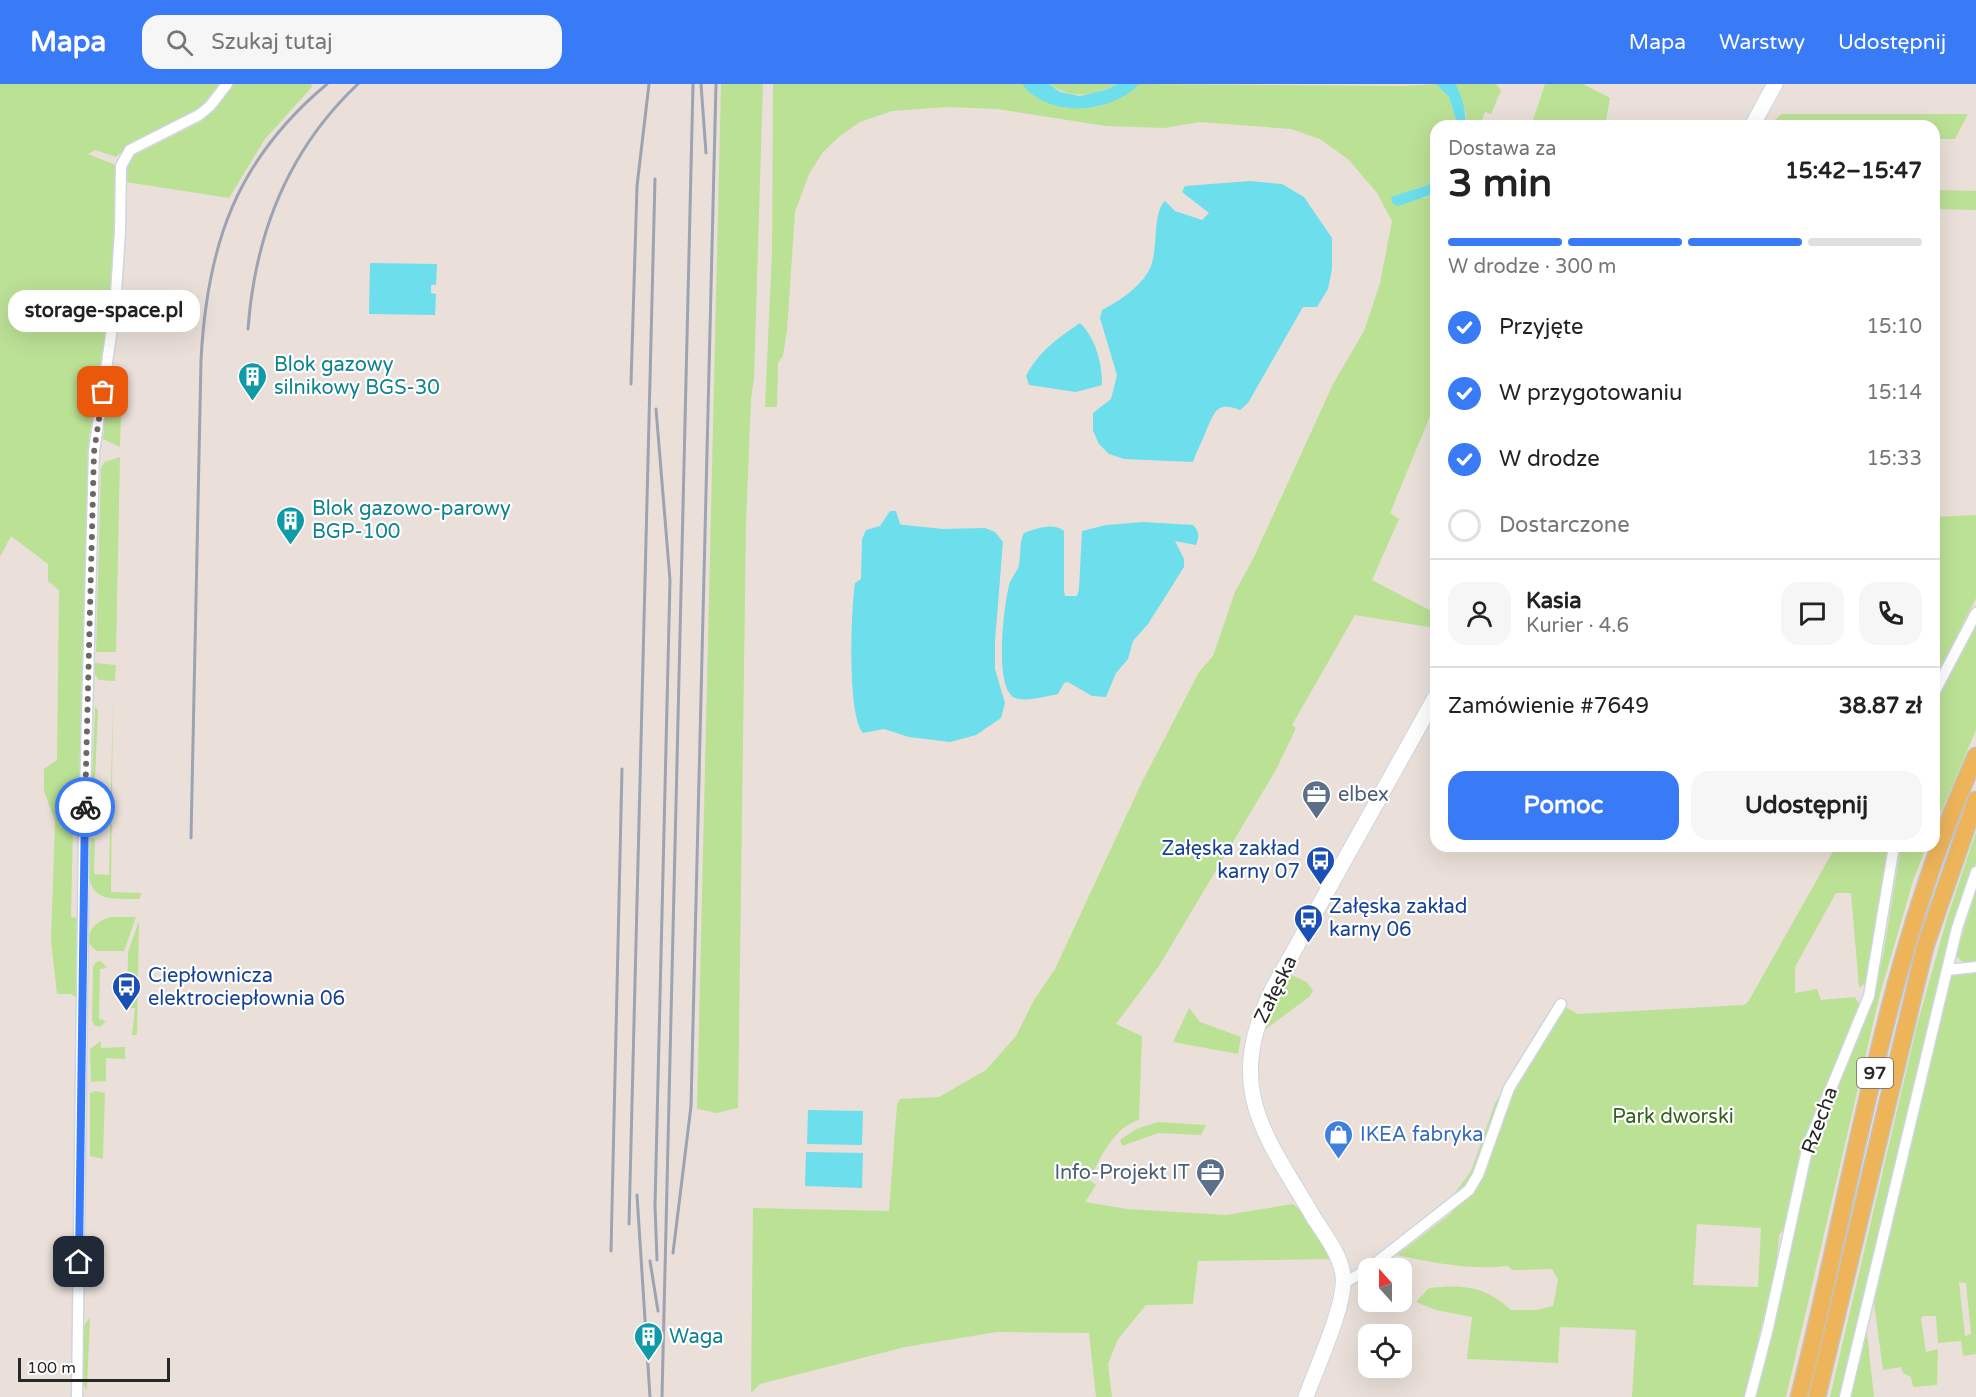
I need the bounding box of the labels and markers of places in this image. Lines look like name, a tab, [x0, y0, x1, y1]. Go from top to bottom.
callout: storage-space.pl	[7, 290, 199, 332]
place label: Blok gazowy silnikowy BGS-30	[274, 353, 440, 400]
building icon: Blok gazowy silnikowy BGS-30	[237, 360, 269, 402]
pin	[77, 366, 128, 417]
place label: Blok gazowo-parowy BGP-100	[312, 497, 511, 544]
building icon: Blok gazowo-parowy BGP-100	[275, 504, 307, 546]
office icon: elbex	[1301, 778, 1333, 820]
place label: elbex	[1338, 783, 1389, 807]
place label: Załęska zakład karny 07	[1162, 837, 1300, 884]
bus stop icon: Załęska zakład karny 07	[1305, 844, 1337, 886]
place label: Załęska zakład karny 06	[1329, 895, 1467, 942]
bus stop icon: Załęska zakład karny 06	[1292, 902, 1324, 944]
place label: Ciepłownicza elektrociepłownia 06	[148, 964, 345, 1011]
bus stop icon: Ciepłownicza elektrociepłownia 06	[111, 970, 143, 1012]
shop icon: IKEA fabryka	[1323, 1118, 1355, 1160]
place label: IKEA fabryka	[1360, 1123, 1484, 1147]
office icon: Info-Projekt IT	[1195, 1156, 1227, 1198]
place label: Info-Projekt IT	[1054, 1161, 1190, 1185]
pin	[53, 1236, 104, 1287]
building icon: Waga	[632, 1320, 664, 1362]
place label: Waga	[669, 1325, 724, 1349]

